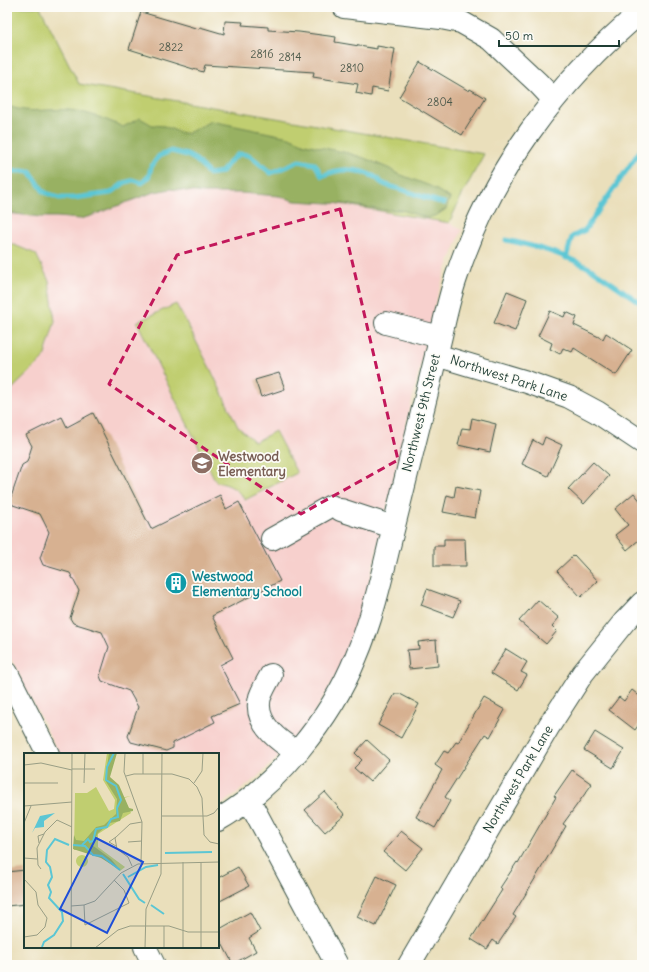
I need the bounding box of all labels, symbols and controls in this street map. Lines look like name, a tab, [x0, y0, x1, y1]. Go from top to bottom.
scale bar	[499, 22, 619, 48]
text: 50 m	[505, 28, 534, 43]
house number: 2822	[159, 40, 183, 54]
house number: 2816	[250, 47, 274, 61]
house number: 2814	[278, 50, 302, 64]
house number: 2810	[340, 61, 364, 75]
house number: 2804	[427, 95, 453, 109]
street label: Northwest Park Lane	[448, 351, 570, 405]
street label: Northwest 9th Street	[398, 352, 444, 474]
place label: Westwood Elementary	[218, 448, 286, 480]
school or university icon: Westwood Elementary	[189, 450, 215, 476]
place label: Westwood Elementary School	[192, 568, 302, 600]
building icon: Westwood Elementary School	[163, 570, 189, 596]
street label: Northwest Park Lane	[479, 722, 557, 836]
inset map	[24, 753, 219, 948]

